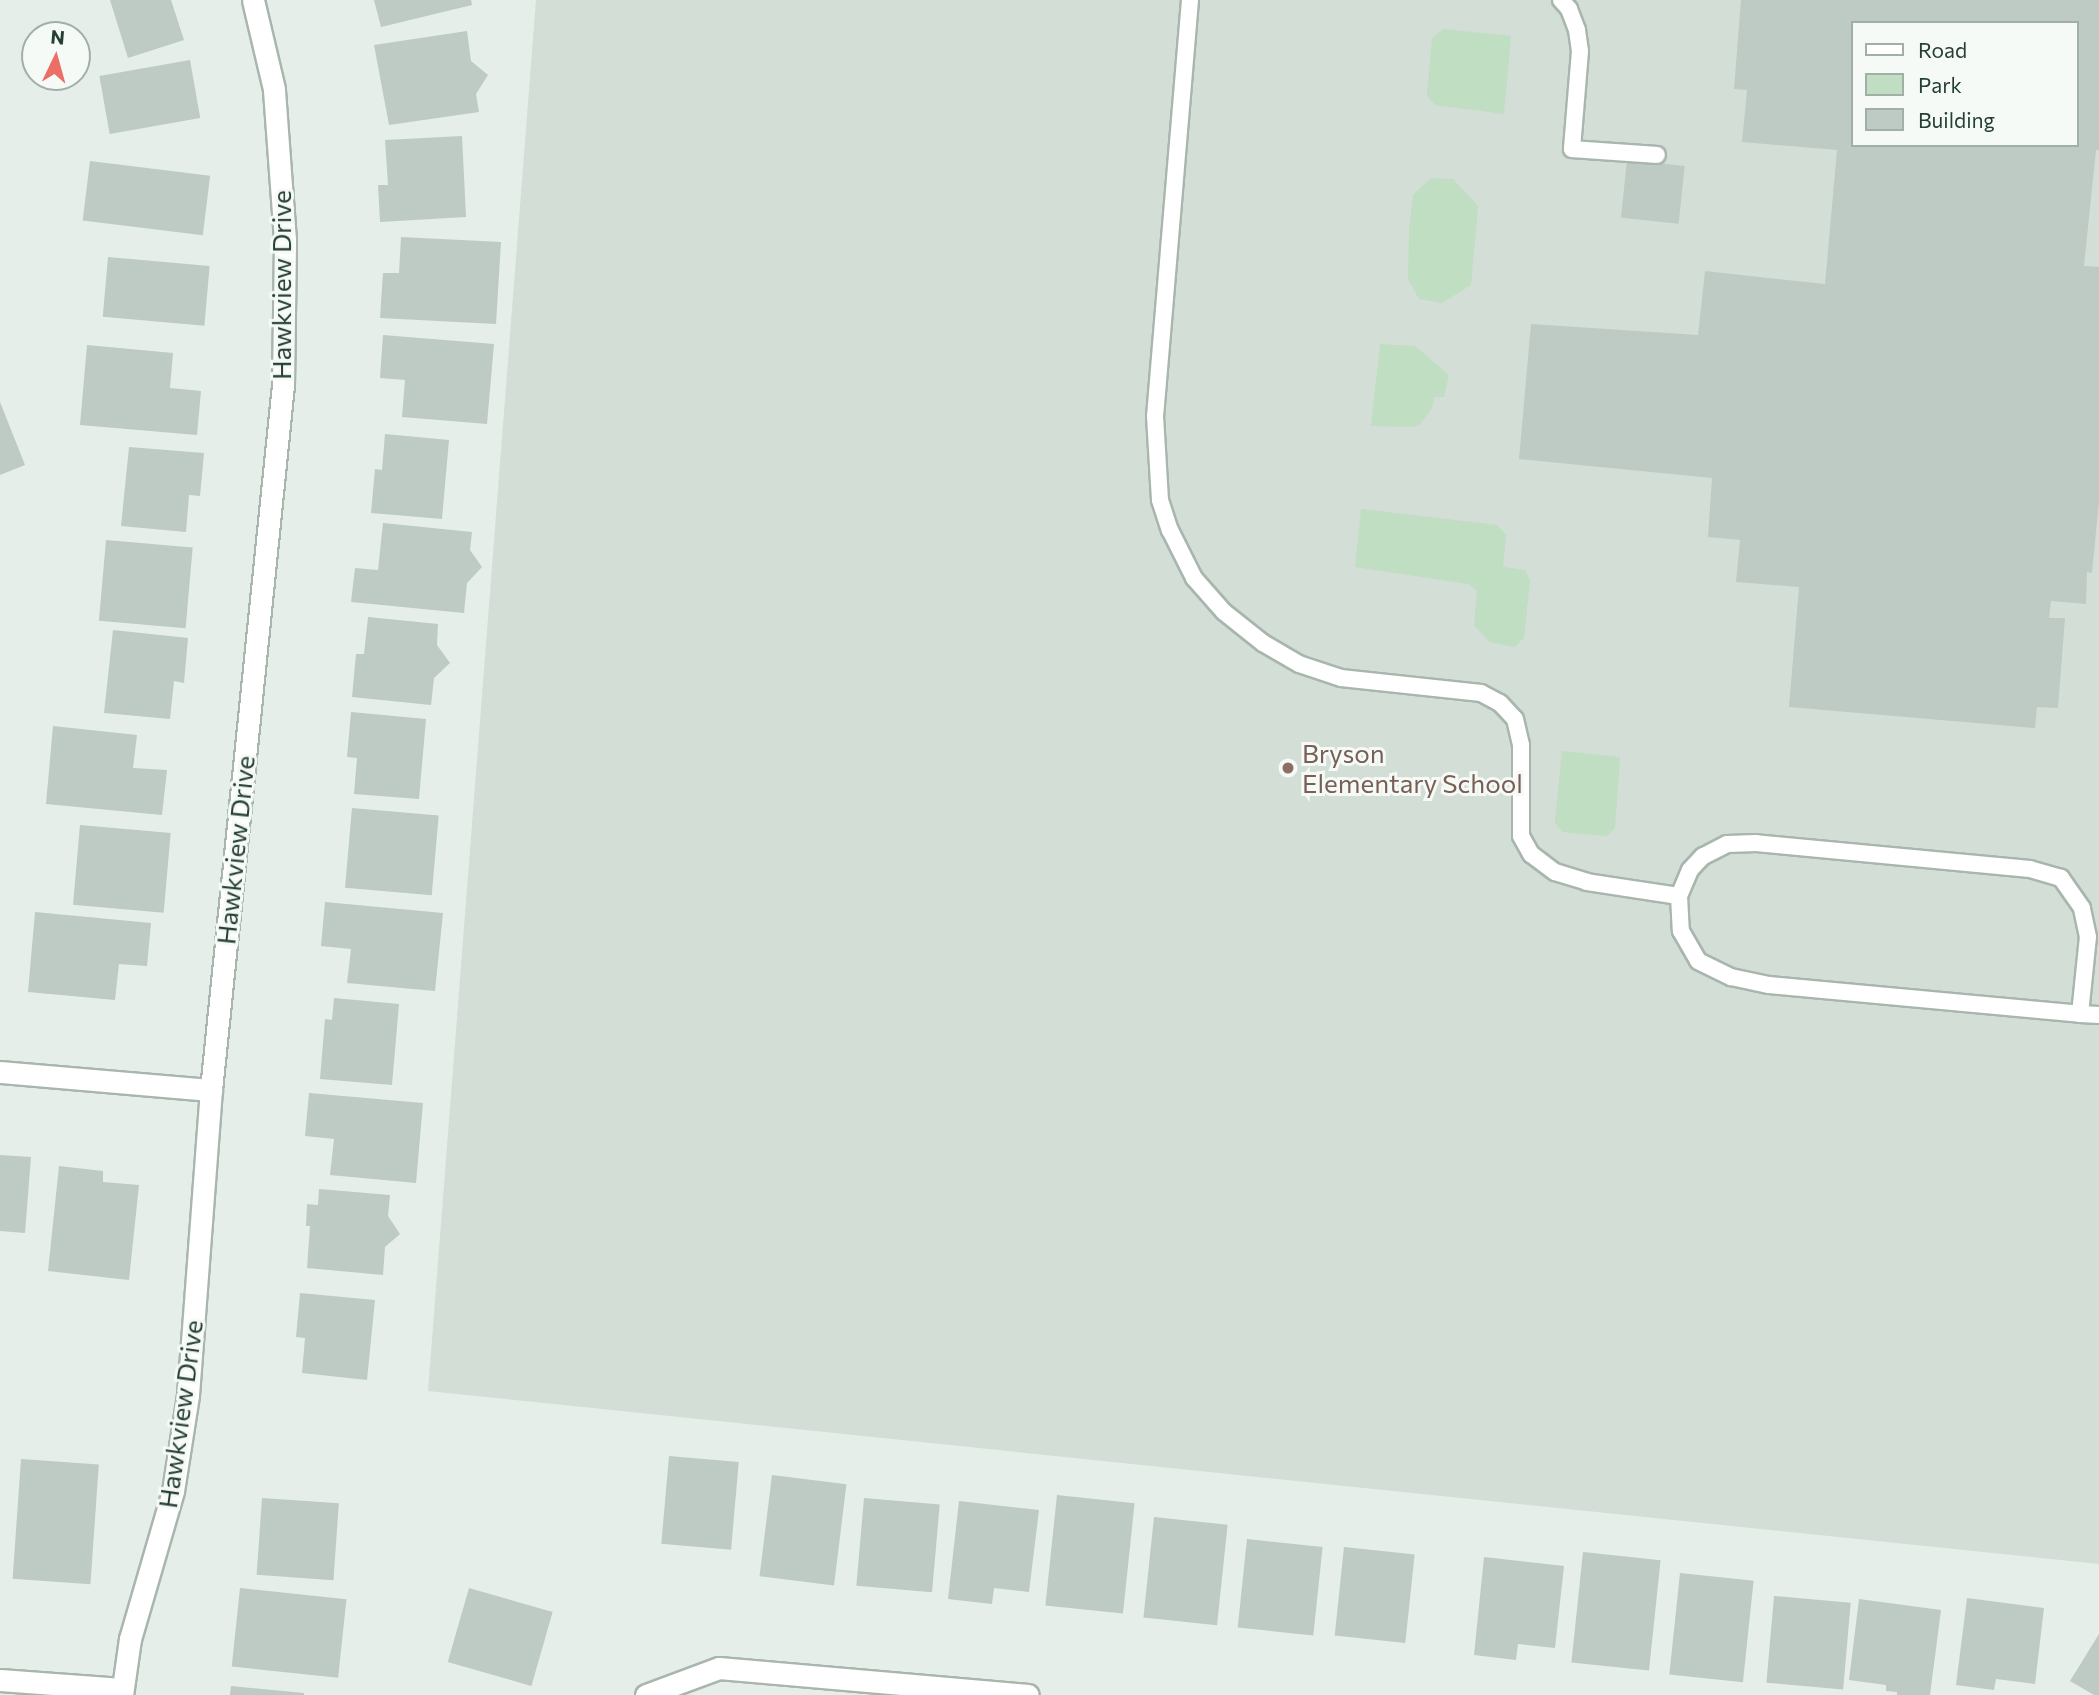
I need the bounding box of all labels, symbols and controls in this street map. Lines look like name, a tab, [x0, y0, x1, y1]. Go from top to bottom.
north arrow	[21, 21, 91, 91]
legend	[1850, 21, 2078, 147]
text: N	[50, 24, 66, 49]
text: Road	[1918, 37, 1967, 62]
text: Park	[1918, 72, 1962, 97]
text: Building	[1918, 107, 1995, 132]
street label: Hawkview Drive	[265, 190, 297, 380]
place label: Bryson Elementary School	[1302, 737, 1523, 798]
street label: Hawkview Drive	[210, 754, 260, 946]
marker: Bryson Elementary School	[1280, 760, 1296, 776]
street label: Hawkview Drive	[151, 1318, 209, 1510]

